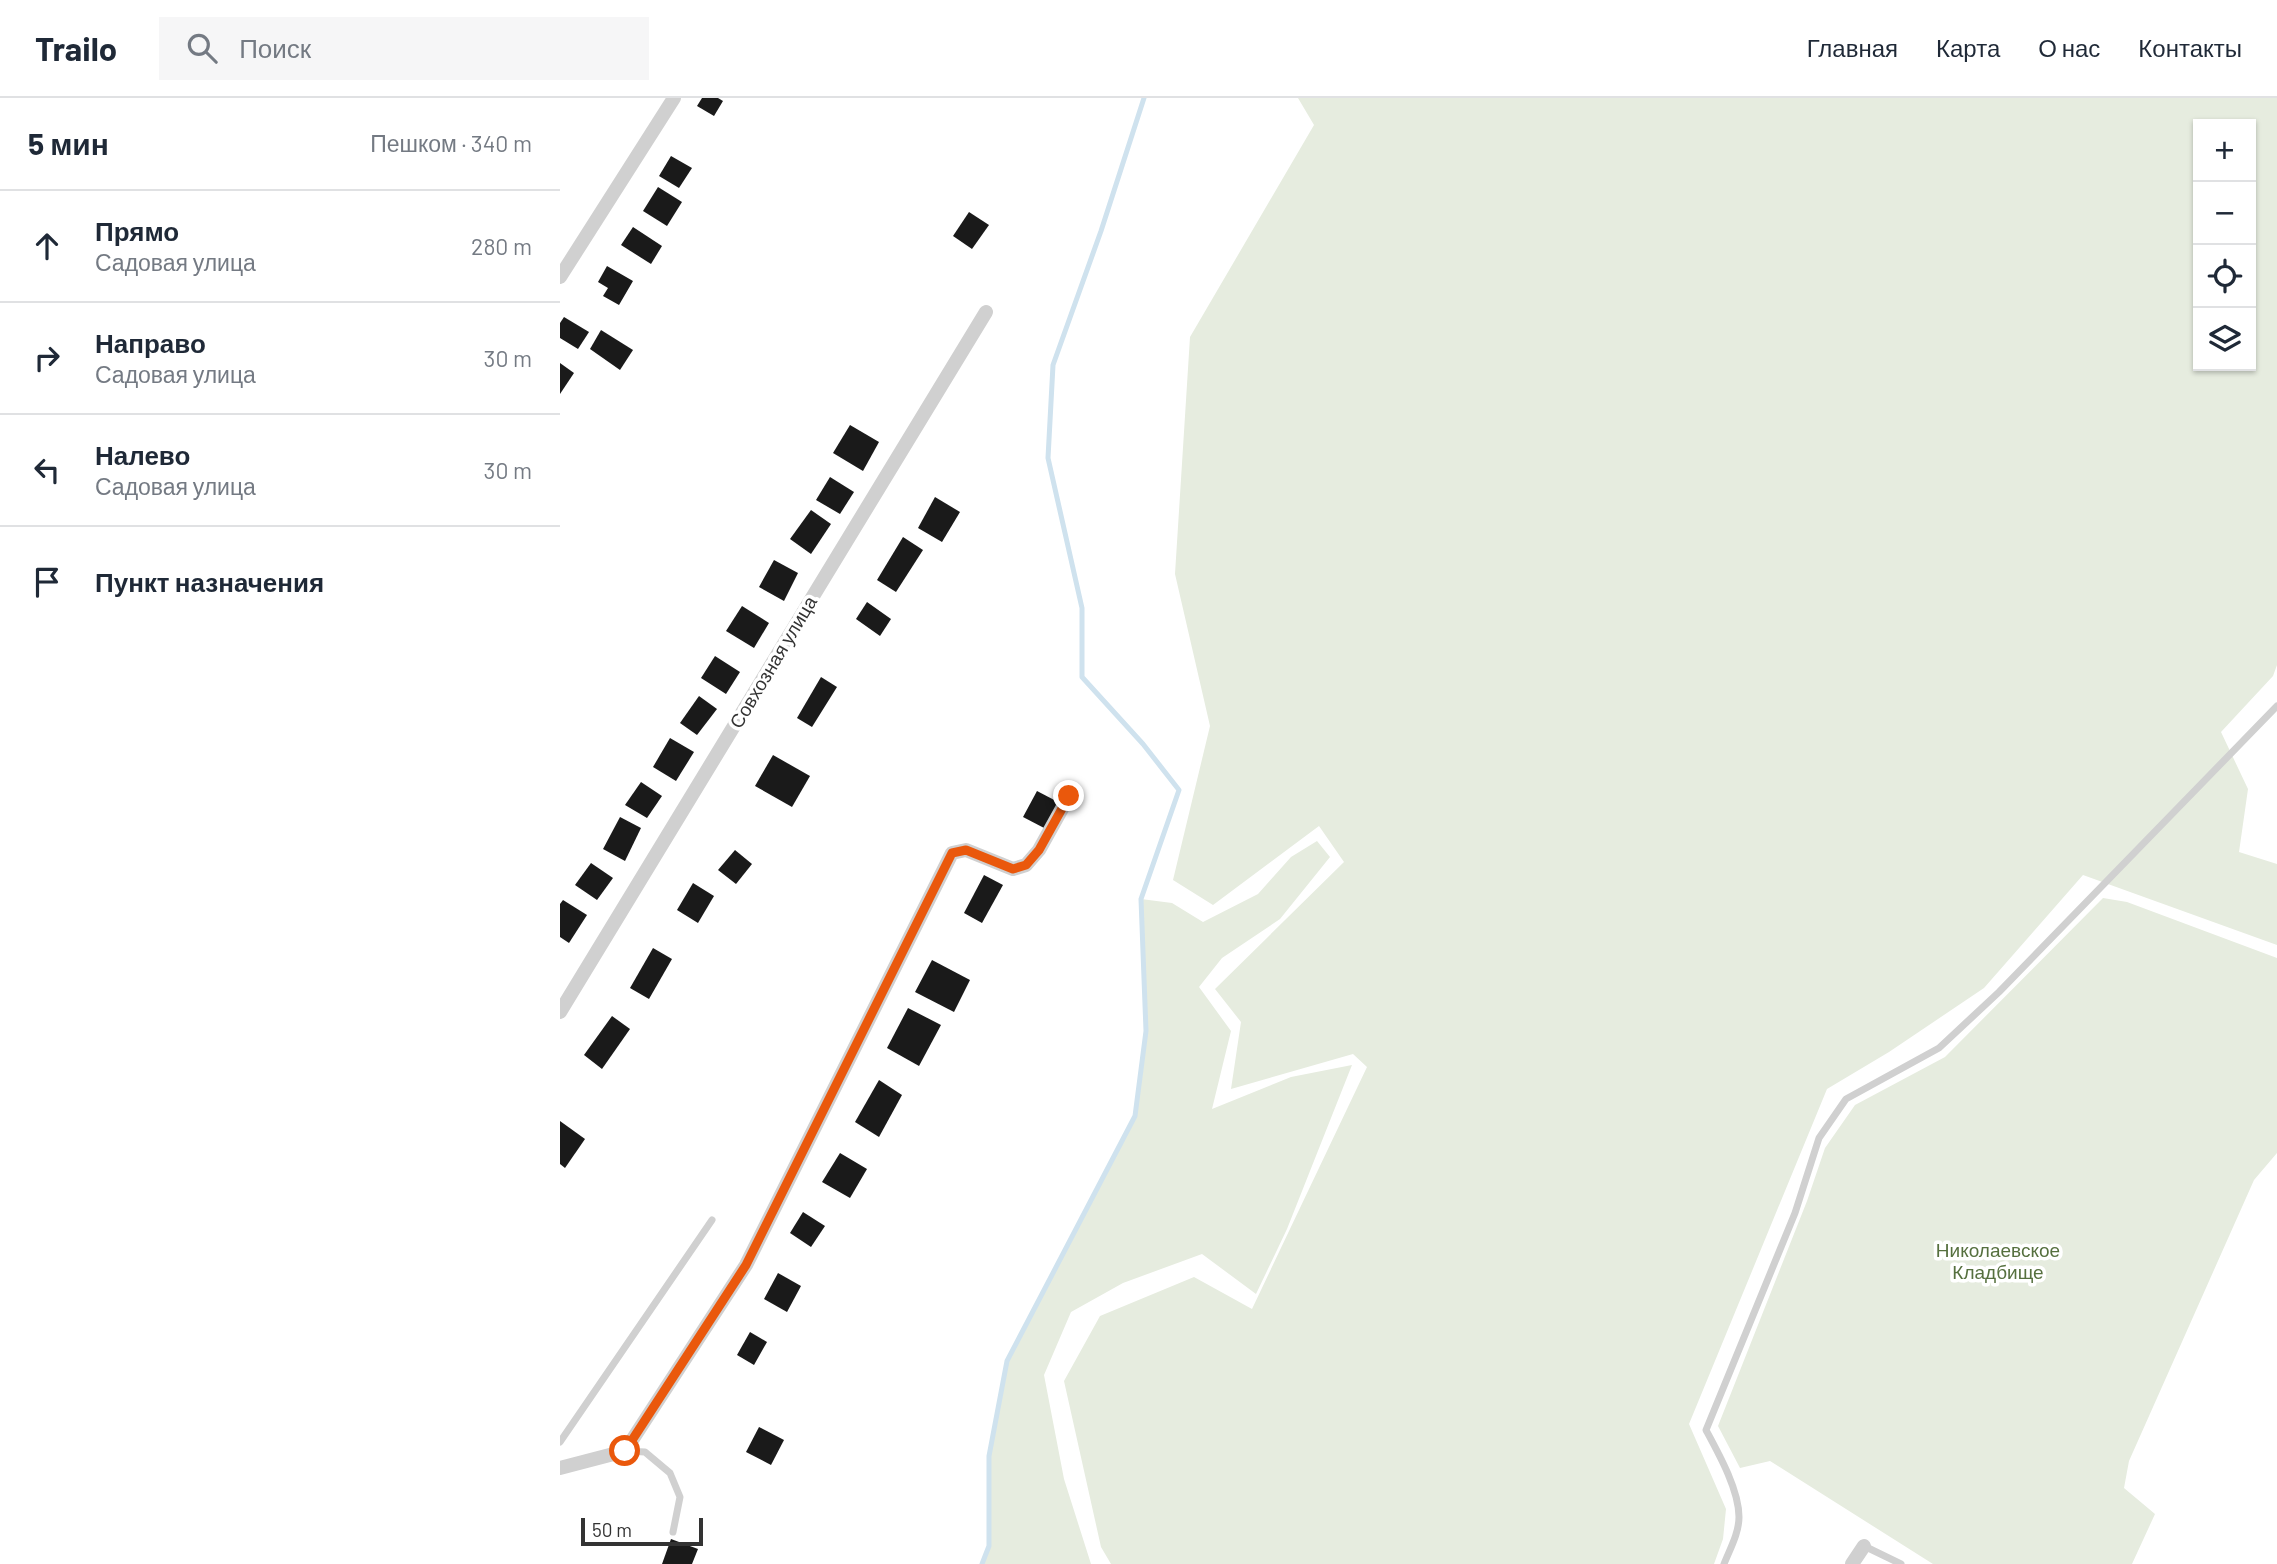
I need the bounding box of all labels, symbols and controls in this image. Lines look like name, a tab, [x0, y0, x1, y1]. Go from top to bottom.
search box	[159, 17, 649, 80]
text: Trailo	[35, 28, 117, 68]
icon: search	[183, 29, 221, 67]
text: Поиск	[239, 32, 311, 63]
text: Главная	[1807, 33, 1898, 62]
text: Карта	[1936, 33, 2000, 62]
text: О нас	[2038, 33, 2100, 62]
text: Контакты	[2138, 33, 2242, 62]
map controls	[2193, 119, 2256, 371]
button: +	[2193, 119, 2256, 182]
text: 5 мин	[28, 125, 109, 161]
text: Пешком · 340 m	[370, 129, 532, 157]
button: −	[2193, 182, 2256, 245]
text: Прямо	[95, 215, 179, 246]
icon: ahead	[28, 227, 66, 265]
text: 280 m	[471, 232, 532, 260]
button: locate	[2193, 245, 2256, 308]
text: Садовая улица	[95, 248, 256, 276]
button: layers	[2193, 308, 2256, 371]
text: Направо	[95, 327, 206, 358]
icon: right	[28, 339, 66, 377]
text: 30 m	[484, 344, 532, 372]
text: Садовая улица	[95, 360, 256, 388]
text: Налево	[95, 439, 190, 470]
icon: left	[28, 451, 66, 489]
text: 30 m	[484, 456, 532, 484]
text: Садовая улица	[95, 472, 256, 500]
icon: arrive	[28, 563, 66, 601]
text: Пункт назначения	[95, 566, 324, 597]
street label: Совхозная улица	[724, 591, 821, 732]
route end	[1053, 780, 1084, 811]
park label: Николаевское Кладбище	[1936, 1238, 2060, 1283]
route start	[609, 1435, 640, 1466]
scale bar	[581, 1515, 704, 1547]
text: 50 m	[592, 1518, 632, 1541]

